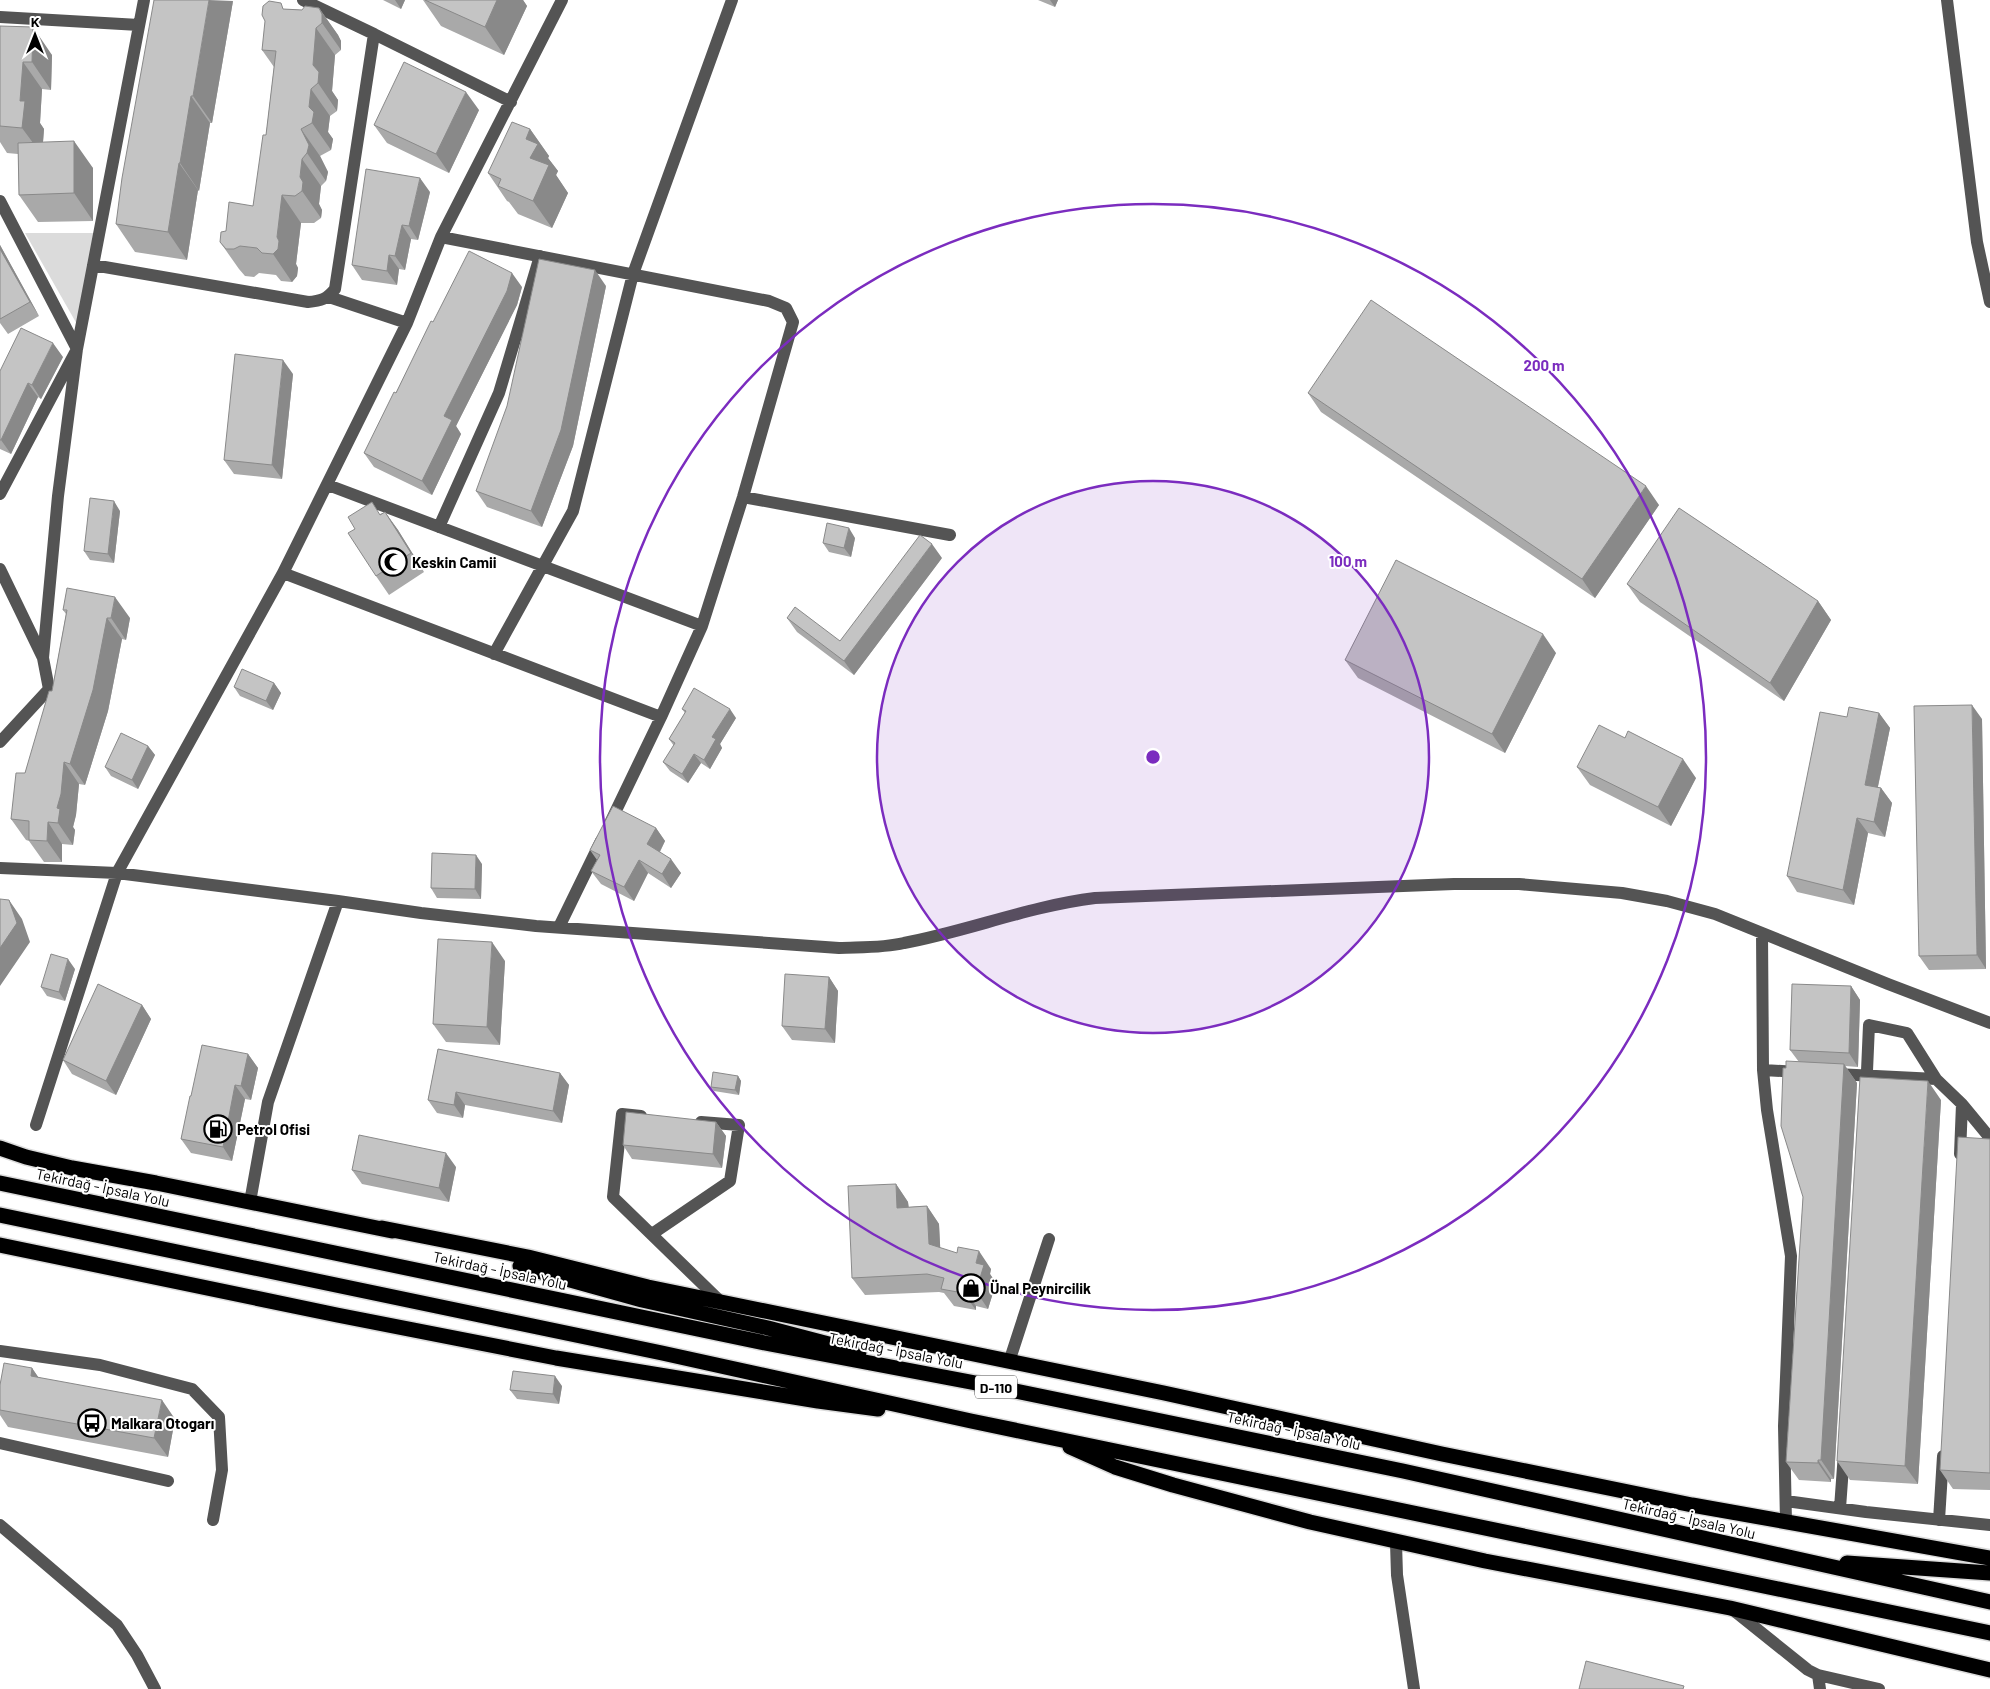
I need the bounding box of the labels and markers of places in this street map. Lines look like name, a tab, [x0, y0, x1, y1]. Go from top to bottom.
mosque icon: Keskin Camii	[378, 547, 408, 577]
place label: Keskin Camii	[412, 553, 497, 571]
centre of rings	[1144, 748, 1162, 766]
fuel station icon: Petrol Ofisi	[203, 1114, 233, 1144]
place label: Petrol Ofisi	[237, 1120, 310, 1138]
shop icon: Ünal Peynircilik	[956, 1273, 986, 1303]
place label: Ünal Peynircilik	[990, 1279, 1091, 1297]
bus stop icon: Malkara Otogarı	[77, 1408, 107, 1438]
place label: Malkara Otogarı	[111, 1414, 214, 1432]

